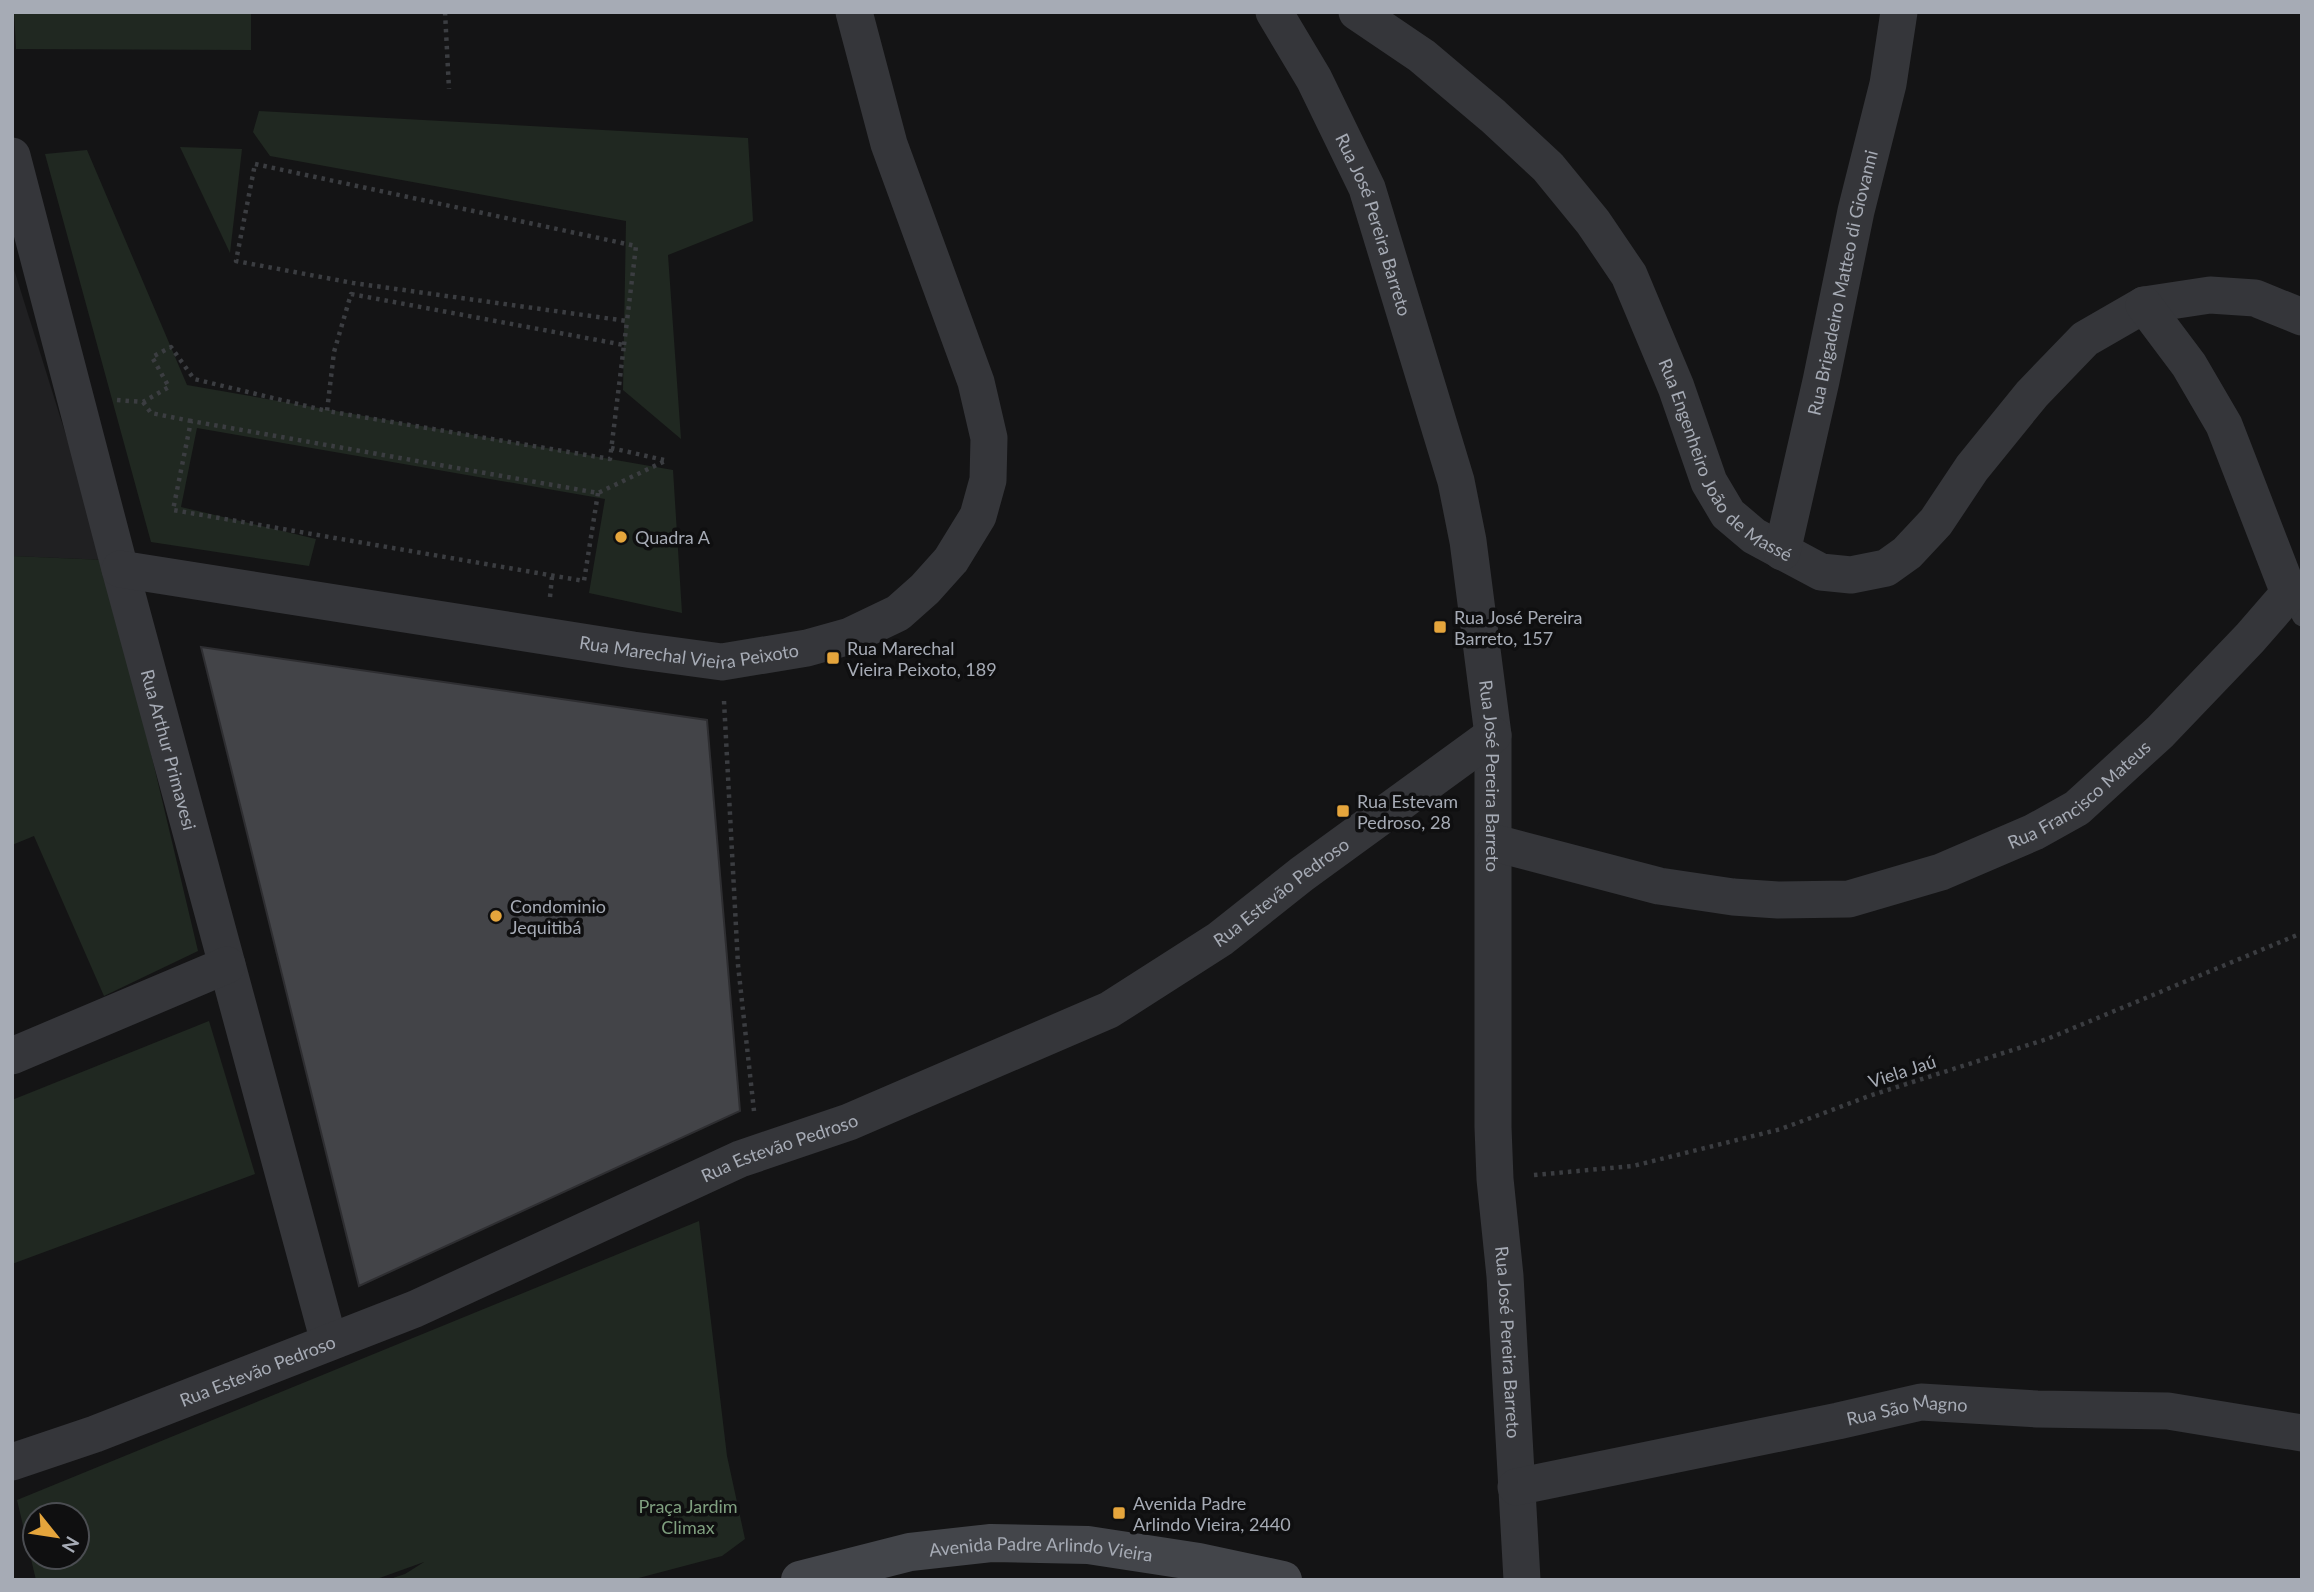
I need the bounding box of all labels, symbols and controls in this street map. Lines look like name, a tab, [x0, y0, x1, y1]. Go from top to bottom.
street label: Rua José Pereira Barreto	[1331, 130, 1416, 319]
street label: Rua Brigadeiro Matteo di Giovanni	[1803, 148, 1882, 417]
street label: Rua Engenheiro João de Massé	[1654, 355, 1796, 566]
place label: Quadra A	[635, 526, 711, 548]
marker: Quadra A	[613, 529, 629, 545]
place label: Rua José Pereira Barreto, 157	[1454, 606, 1583, 649]
marker: Rua José Pereira Barreto, 157	[1432, 619, 1448, 635]
street label: Rua Marechal Vieira Peixoto	[578, 631, 800, 673]
place label: Rua Marechal Vieira Peixoto, 189	[847, 637, 997, 680]
marker: Rua Marechal Vieira Peixoto, 189	[825, 650, 841, 666]
street label: Rua Arthur Primavesi	[137, 667, 201, 833]
street label: Rua José Pereira Barreto	[1475, 678, 1504, 872]
street label: Rua Francisco Mateus	[2004, 735, 2155, 853]
place label: Rua Estevam Pedroso, 28	[1357, 790, 1458, 833]
marker: Rua Estevam Pedroso, 28	[1335, 803, 1351, 819]
street label: Rua Estevão Pedroso	[1209, 833, 1353, 951]
place label: Condominio Jequitibá	[510, 895, 606, 938]
marker: Condominio Jequitibá	[488, 908, 504, 924]
street label: Viela Jaú	[1866, 1050, 1938, 1092]
street label: Rua Estevão Pedroso	[697, 1108, 861, 1187]
street label: Rua José Pereira Barreto	[1491, 1245, 1525, 1439]
street label: Rua Estevão Pedroso	[176, 1330, 339, 1411]
street label: Rua São Magno	[1844, 1389, 1968, 1430]
place label: Avenida Padre Arlindo Vieira, 2440	[1133, 1492, 1291, 1535]
park label: Praça Jardim Climax	[638, 1495, 738, 1538]
north arrow	[21, 1501, 91, 1571]
marker: Avenida Padre Arlindo Vieira, 2440	[1111, 1505, 1127, 1521]
street label: Avenida Padre Arlindo Vieira	[928, 1532, 1154, 1566]
text: N	[58, 1533, 85, 1557]

